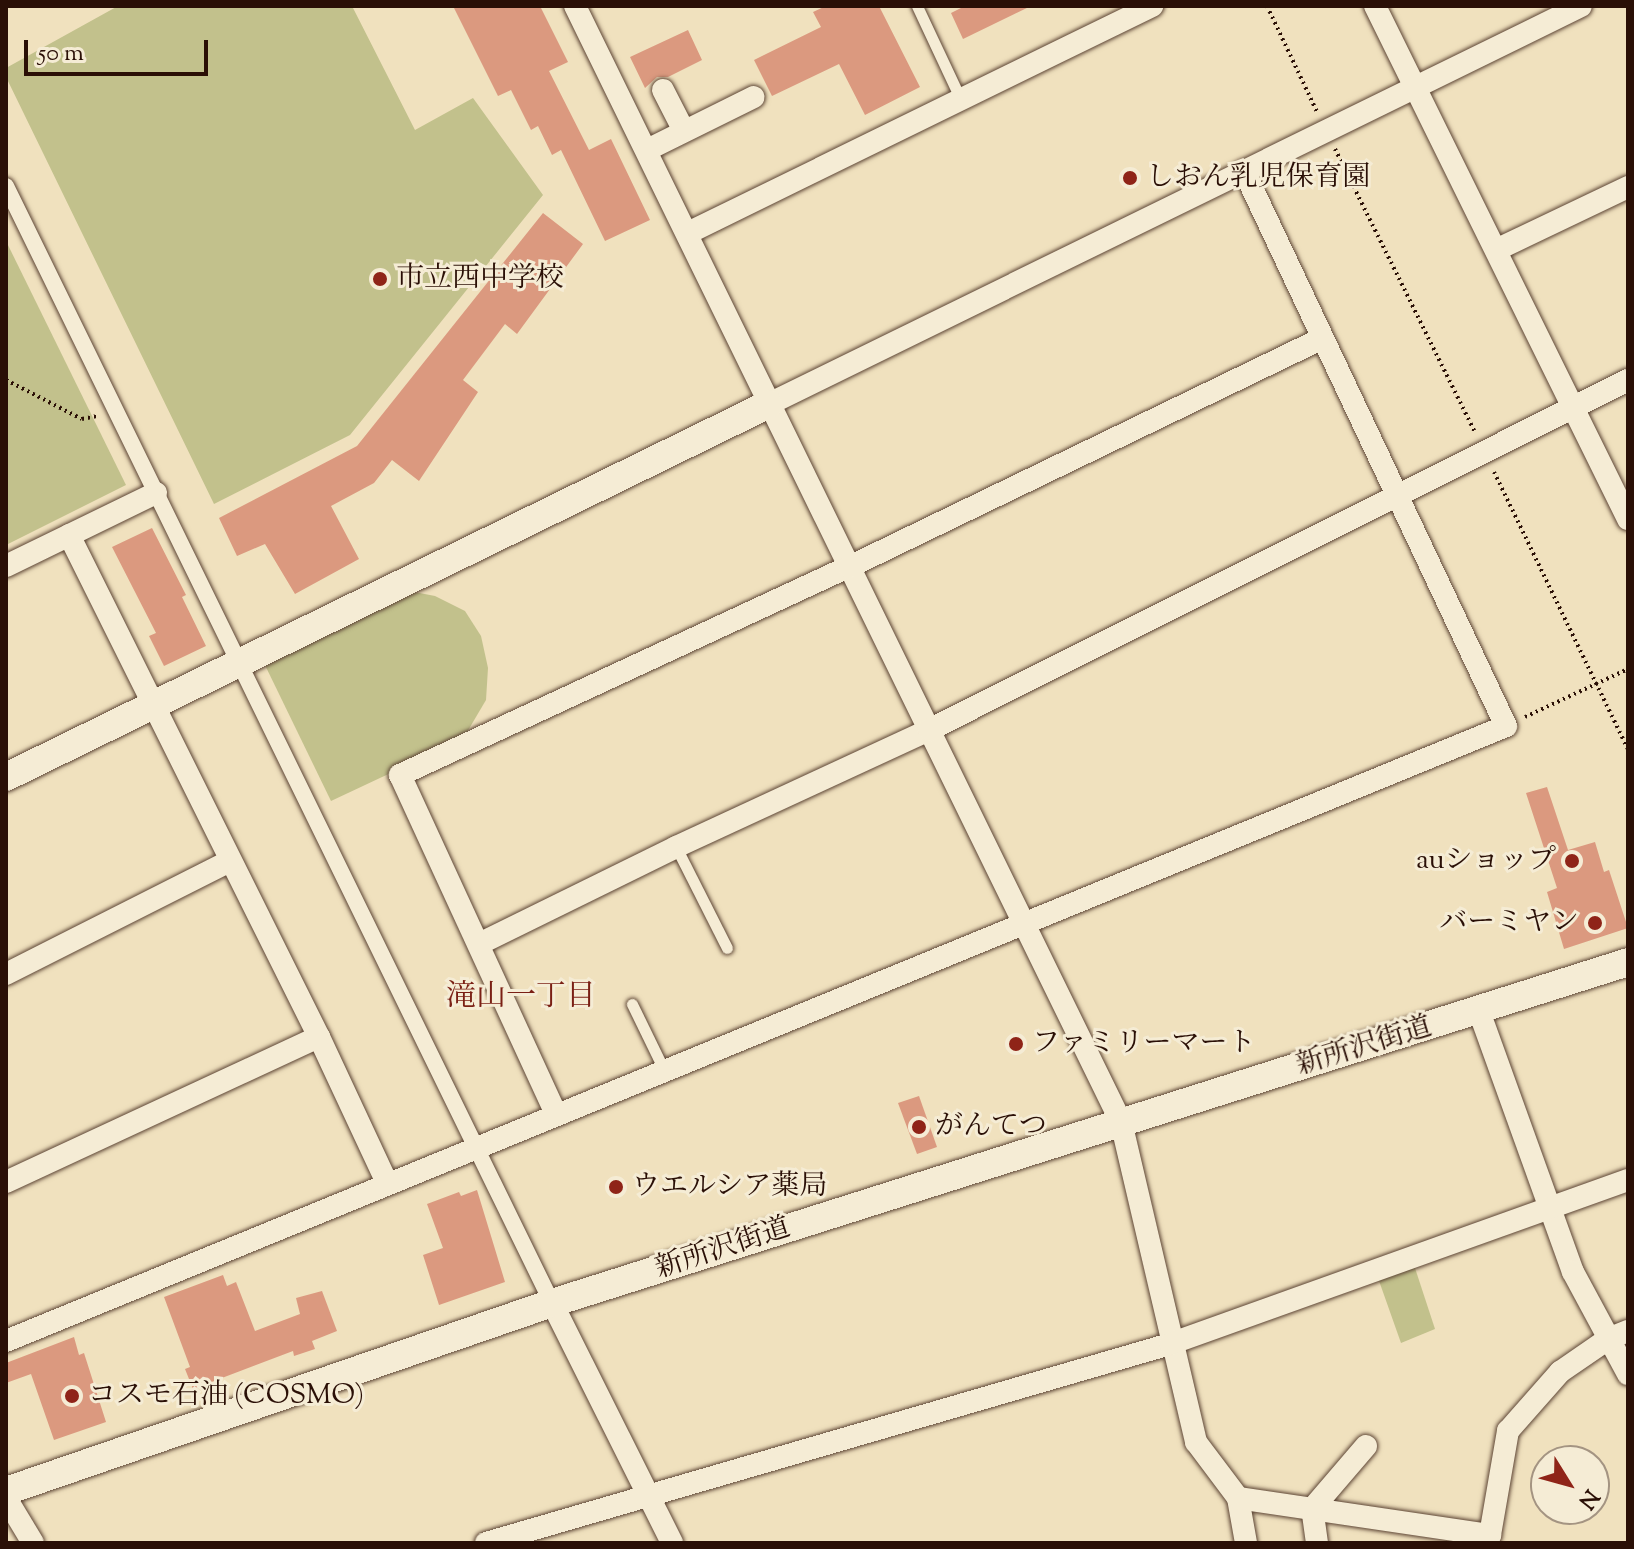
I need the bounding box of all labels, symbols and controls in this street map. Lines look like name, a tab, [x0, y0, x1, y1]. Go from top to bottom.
scale bar	[28, 24, 212, 74]
text: 50 m	[38, 37, 84, 71]
place label: しおん乳児保育園	[1146, 161, 1370, 195]
marker: しおん乳児保育園	[1121, 169, 1139, 187]
place label: 市立西中学校	[396, 262, 564, 296]
marker: 市立西中学校	[371, 270, 389, 288]
place label: auショップ	[1415, 844, 1556, 878]
marker: auショップ	[1563, 852, 1581, 870]
place label: バーミヤン	[1439, 906, 1579, 940]
marker: バーミヤン	[1586, 914, 1604, 932]
district label: 滝山一丁目	[446, 980, 596, 1016]
street label: 新所沢街道	[1292, 1010, 1436, 1084]
place label: ファミリーマート	[1032, 1027, 1256, 1061]
marker: ファミリーマート	[1007, 1035, 1025, 1053]
place label: がんてつ	[935, 1110, 1047, 1144]
marker: がんてつ	[910, 1118, 928, 1136]
place label: ウエルシア薬局	[632, 1170, 828, 1204]
marker: ウエルシア薬局	[607, 1178, 625, 1196]
street label: 新所沢街道	[651, 1211, 795, 1287]
place label: コスモ石油 (COSMO)	[88, 1379, 361, 1413]
marker: コスモ石油 (COSMO)	[63, 1387, 81, 1405]
north arrow	[1530, 1445, 1610, 1525]
text: N	[1570, 1482, 1606, 1515]

